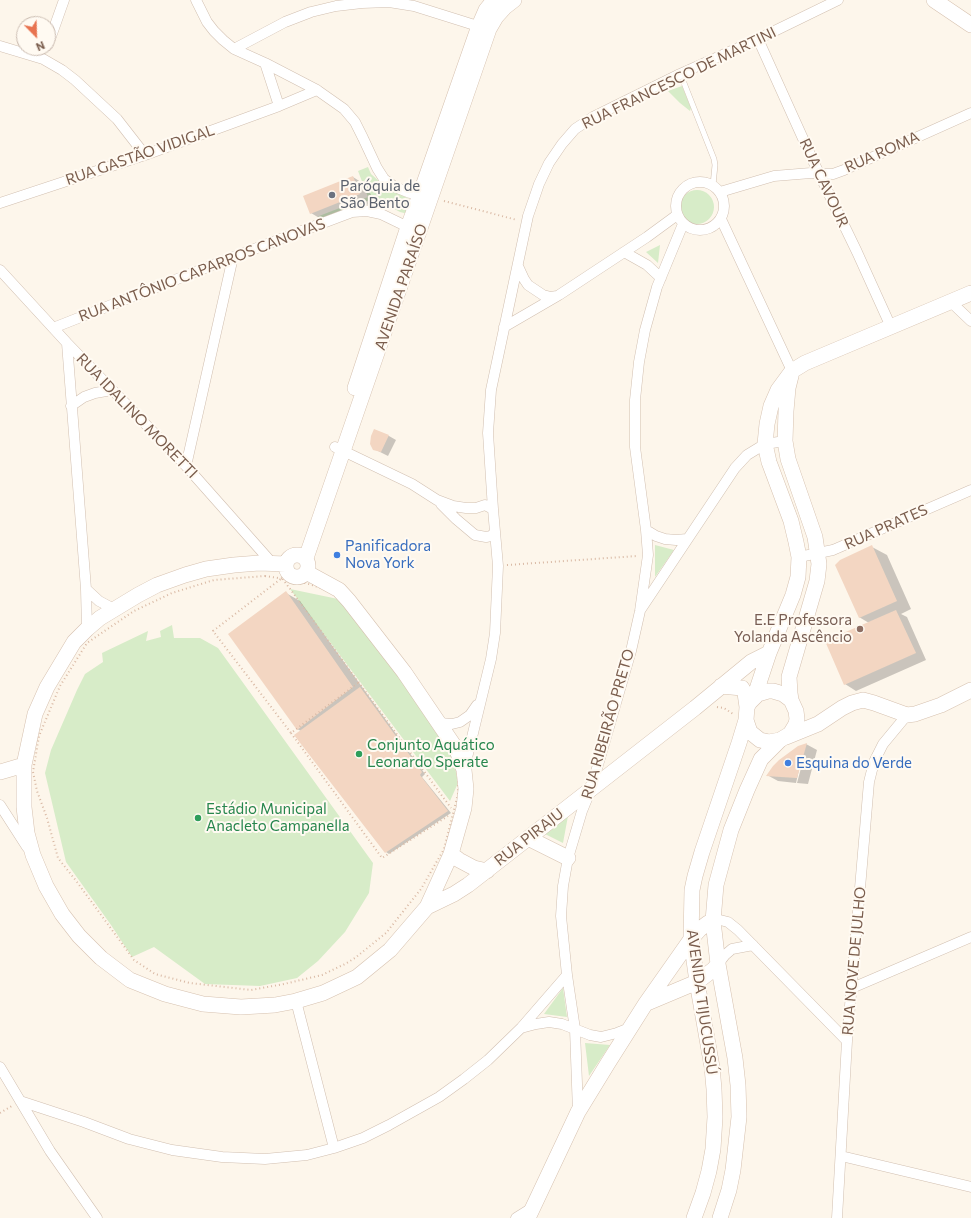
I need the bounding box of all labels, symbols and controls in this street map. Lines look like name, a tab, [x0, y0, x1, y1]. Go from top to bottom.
north arrow	[16, 16, 56, 56]
street label: RUA FRANCESCO DE MARTINI	[579, 23, 779, 133]
text: N	[34, 39, 47, 54]
street label: RUA GASTÃO VIDIGAL	[63, 121, 217, 189]
street label: RUA ROMA	[842, 128, 922, 176]
street label: RUA CAVOUR	[796, 136, 852, 230]
place label: Paróquia de São Bento	[340, 177, 420, 212]
marker: Paróquia de São Bento	[327, 190, 337, 200]
street label: RUA ANTÔNIO CAPARROS CANOVAS	[76, 215, 328, 325]
street label: AVENIDA PARAÍSO	[371, 221, 431, 353]
street label: RUA IDALINO MORETTI	[73, 350, 201, 482]
street label: RUA PRATES	[842, 501, 930, 553]
place label: Panificadora Nova York	[345, 537, 431, 572]
marker: Panificadora Nova York	[332, 550, 342, 560]
place label: E.E Professora Yolanda Ascêncio	[734, 611, 852, 646]
marker: E.E Professora Yolanda Ascêncio	[855, 624, 865, 634]
street label: RUA RIBEIRÃO PRETO	[578, 647, 638, 801]
place label: Conjunto Aquático Leonardo Sperate	[367, 736, 495, 771]
marker: Conjunto Aquático Leonardo Sperate	[354, 749, 364, 759]
place label: Esquina do Verde	[796, 754, 912, 772]
marker: Esquina do Verde	[783, 758, 793, 768]
place label: Estádio Municipal Anacleto Campanella	[206, 800, 350, 835]
street label: RUA PIRAJU	[491, 804, 567, 870]
marker: Estádio Municipal Anacleto Campanella	[193, 813, 203, 823]
street label: RUA NOVE DE JULHO	[839, 886, 869, 1036]
street label: AVENIDA TIJUCUSSÚ	[683, 928, 721, 1076]

